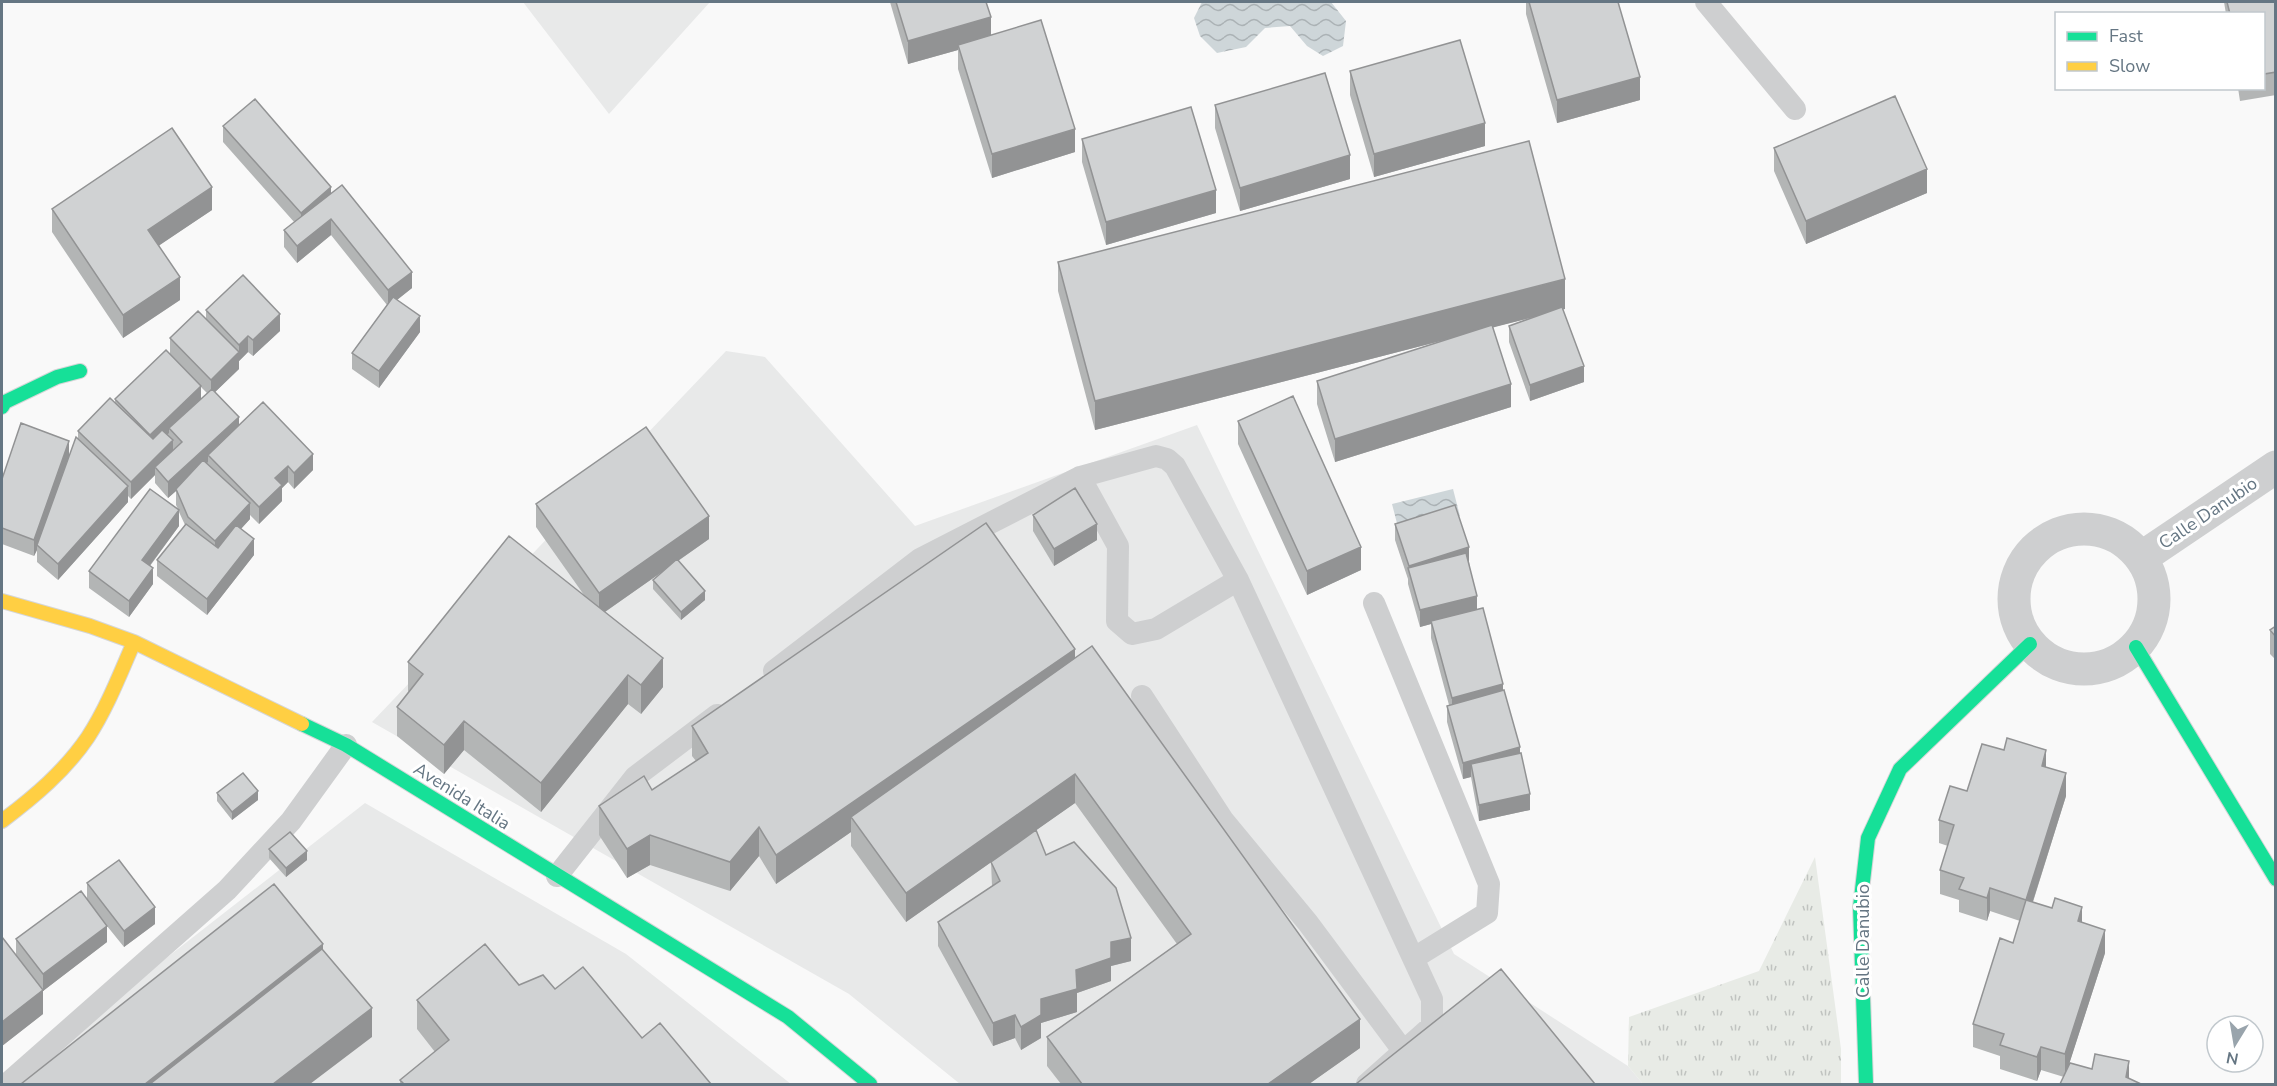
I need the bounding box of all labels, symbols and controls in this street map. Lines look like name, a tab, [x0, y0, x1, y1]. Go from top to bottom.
legend	[2055, 12, 2265, 90]
text: Fast	[2109, 24, 2144, 48]
text: Slow	[2109, 54, 2150, 78]
street label: Calle Danubio	[2154, 471, 2262, 555]
street label: Avenida Italia	[409, 757, 515, 835]
street label: Calle Danubio	[1851, 884, 1875, 998]
north arrow	[2205, 1014, 2265, 1074]
text: N	[2224, 1046, 2240, 1070]

